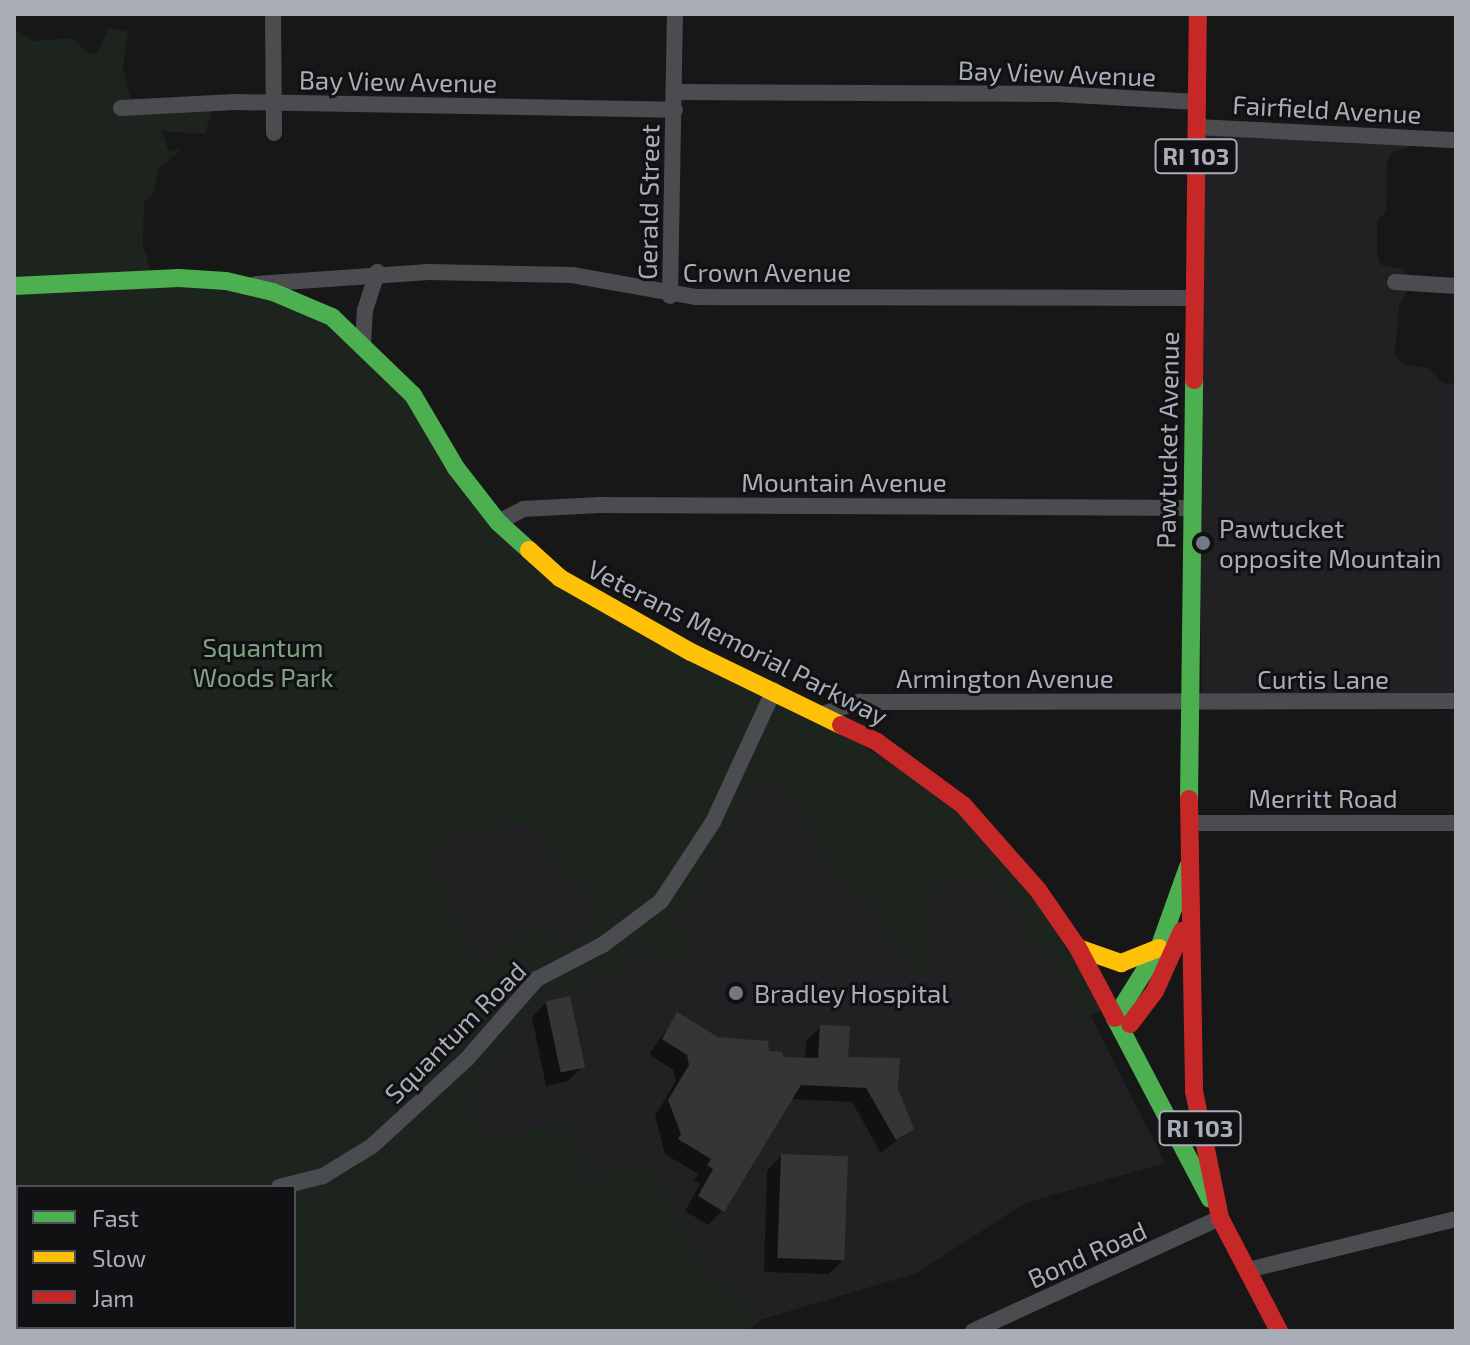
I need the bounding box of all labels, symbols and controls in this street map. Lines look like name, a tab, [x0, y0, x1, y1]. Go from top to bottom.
street label: Bay View Avenue	[956, 54, 1158, 92]
street label: Bay View Avenue	[297, 64, 499, 98]
street label: Fairfield Avenue	[1231, 88, 1423, 130]
street label: Gerald Street	[631, 124, 665, 280]
road number: RI 103	[1154, 136, 1238, 176]
street label: Crown Avenue	[682, 256, 852, 288]
street label: Pawtucket Avenue	[1149, 331, 1185, 549]
street label: Mountain Avenue	[741, 466, 947, 498]
place label: Pawtucket opposite Mountain	[1219, 512, 1441, 574]
marker: Pawtucket opposite Mountain	[1194, 534, 1212, 552]
street label: Veterans Memorial Parkway	[583, 553, 893, 731]
park label: Squantum Woods Park	[193, 631, 333, 692]
street label: Armington Avenue	[896, 662, 1114, 694]
street label: Curtis Lane	[1257, 663, 1389, 695]
street label: Merritt Road	[1248, 782, 1398, 814]
street label: Squantum Road	[378, 955, 532, 1109]
place label: Bradley Hospital	[754, 977, 950, 1009]
marker: Bradley Hospital	[725, 982, 747, 1004]
road number: RI 103	[1158, 1108, 1242, 1148]
legend	[16, 1185, 296, 1329]
text: Fast	[92, 1203, 139, 1232]
street label: Bond Road	[1023, 1214, 1151, 1294]
text: Slow	[92, 1243, 146, 1272]
text: Jam	[92, 1283, 134, 1312]

